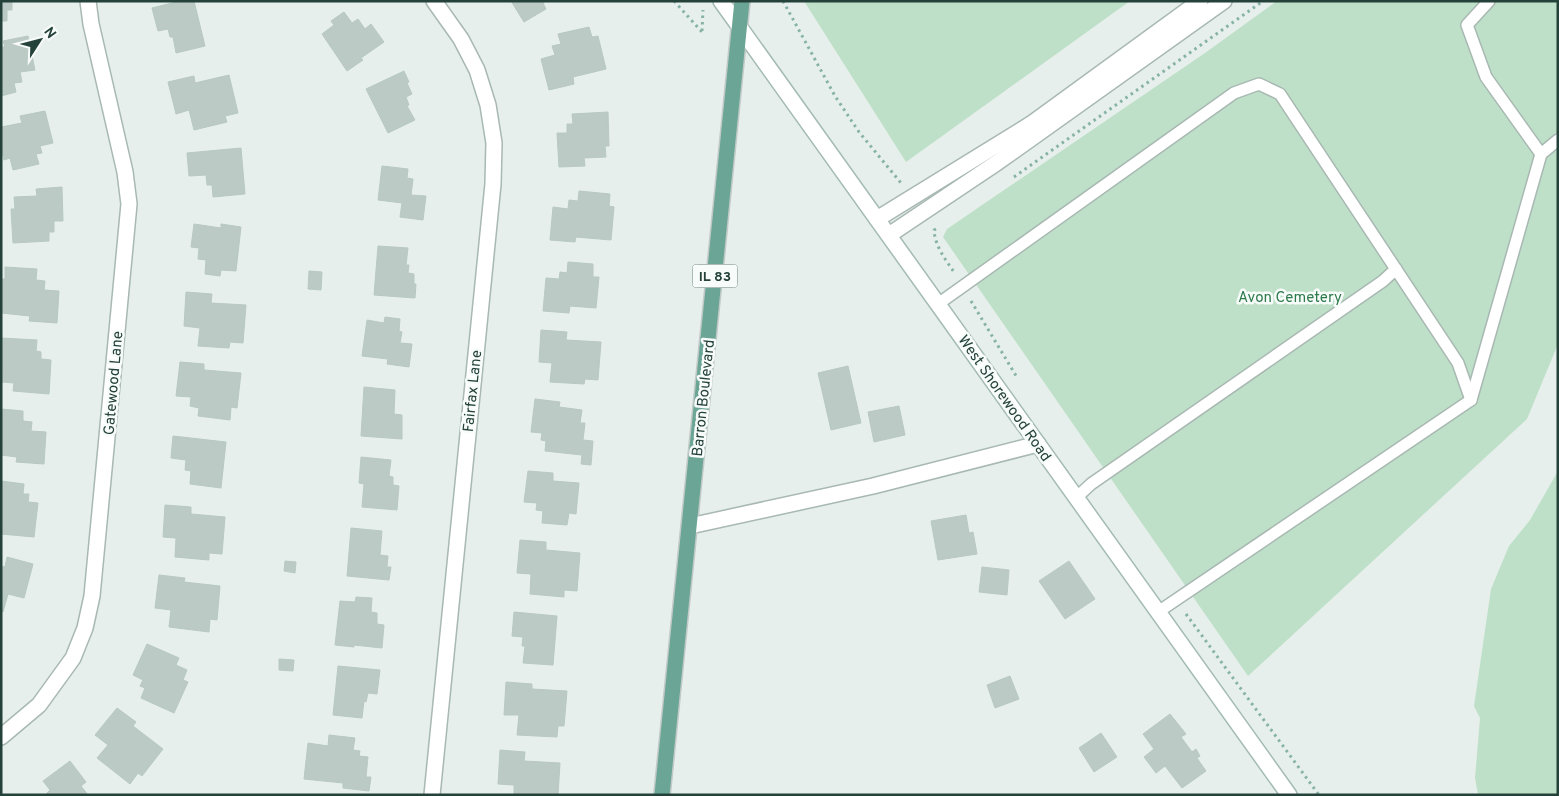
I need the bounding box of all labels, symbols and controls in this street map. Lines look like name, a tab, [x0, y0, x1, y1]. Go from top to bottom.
north arrow	[15, 15, 65, 65]
text: N	[39, 24, 59, 42]
road number: IL 83	[692, 264, 738, 288]
park label: Avon Cemetery	[1238, 289, 1342, 308]
street label: Gatewood Lane	[100, 330, 129, 436]
street label: West Shorewood Road	[953, 332, 1055, 466]
street label: Barron Boulevard	[689, 339, 720, 458]
street label: Fairfax Lane	[460, 349, 487, 433]

